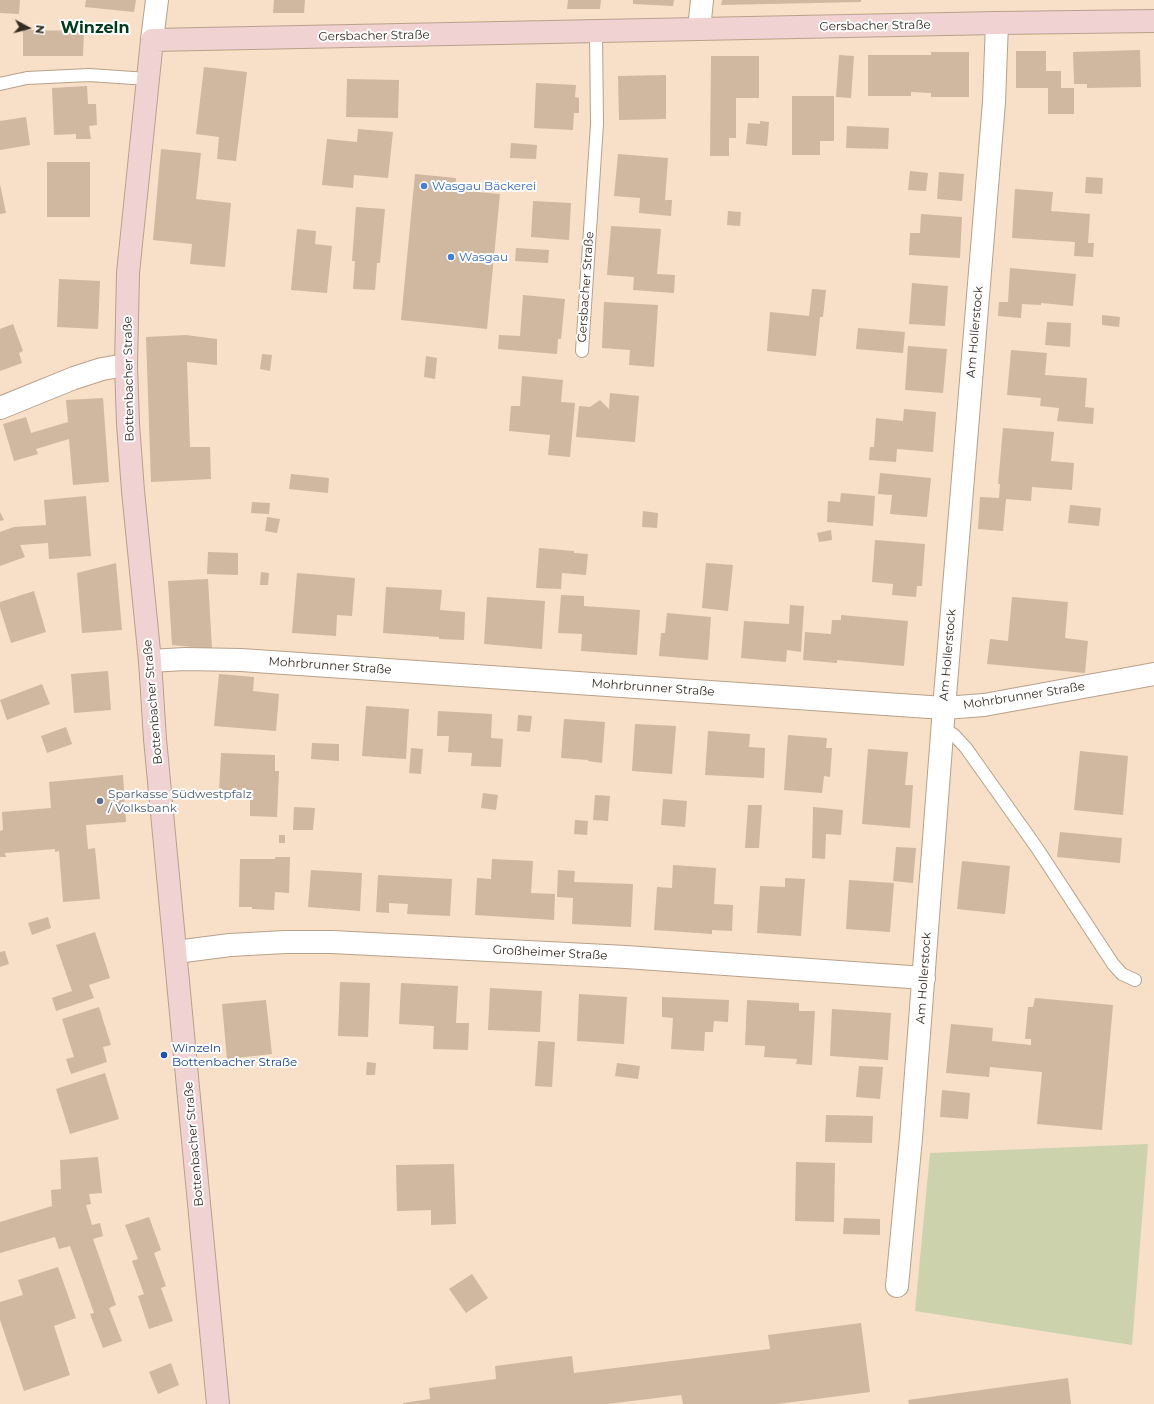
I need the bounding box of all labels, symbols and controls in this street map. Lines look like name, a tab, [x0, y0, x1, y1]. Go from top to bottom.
north arrow	[8, 8, 48, 48]
district label: Winzeln	[61, 18, 129, 38]
street label: Gersbacher Straße	[819, 18, 931, 34]
text: N	[32, 24, 47, 35]
street label: Gersbacher Straße	[318, 28, 430, 44]
place label: Wasgau Bäckerei	[432, 179, 536, 193]
marker: Wasgau Bäckerei	[419, 181, 429, 191]
street label: Gersbacher Straße	[575, 231, 597, 343]
place label: Wasgau	[459, 250, 508, 264]
marker: Wasgau	[446, 252, 456, 262]
street label: Am Hollerstock	[964, 285, 986, 379]
street label: Bottenbacher Straße	[121, 316, 137, 442]
street label: Am Hollerstock	[937, 608, 959, 702]
street label: Bottenbacher Straße	[140, 639, 166, 765]
street label: Mohrbrunner Straße	[268, 655, 392, 677]
street label: Mohrbrunner Straße	[591, 677, 715, 699]
street label: Mohrbrunner Straße	[962, 679, 1086, 713]
place label: Sparkasse Südwestpfalz / Volksbank	[108, 787, 252, 815]
marker: Sparkasse Südwestpfalz / Volksbank	[95, 796, 105, 806]
street label: Am Hollerstock	[914, 932, 934, 1024]
street label: Großheimer Straße	[492, 943, 608, 963]
place label: Winzeln Bottenbacher Straße	[172, 1041, 297, 1069]
marker: Winzeln Bottenbacher Straße	[159, 1050, 169, 1060]
street label: Bottenbacher Straße	[181, 1081, 207, 1207]

